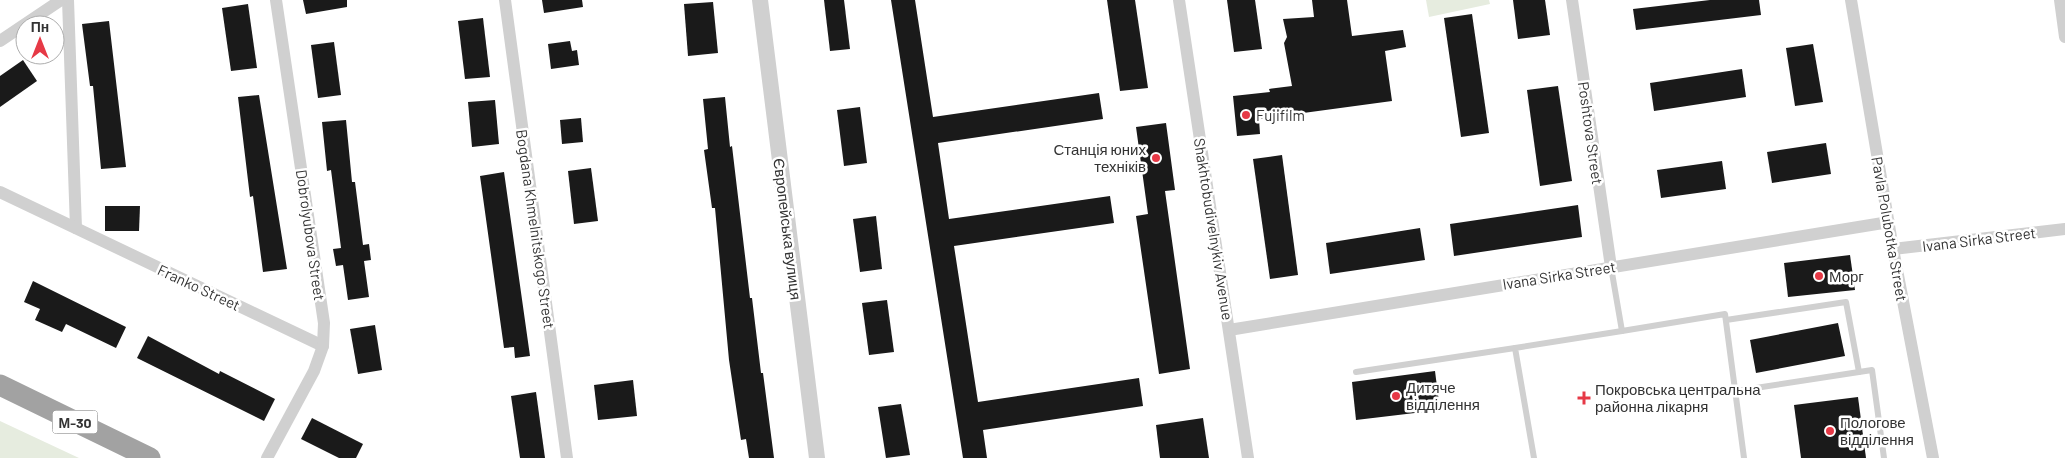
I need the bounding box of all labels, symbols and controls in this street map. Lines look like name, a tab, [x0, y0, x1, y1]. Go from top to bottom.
north arrow	[15, 15, 65, 65]
text: Пн	[31, 18, 49, 35]
street label: Poshtova Street	[1575, 80, 1607, 186]
place label: Fujifilm	[1256, 106, 1305, 124]
marker: Fujifilm	[1240, 109, 1252, 121]
street label: Bogdana Khmelnitskogo Street	[513, 128, 559, 330]
street label: Shakhtobudivelnykiv Avenue	[1191, 137, 1237, 321]
place label: Станція юних техніків	[1053, 140, 1146, 175]
marker: Станція юних техніків	[1150, 152, 1162, 164]
street label: Pavla Polubotka Street	[1868, 155, 1912, 303]
street label: Європейська вулиця	[770, 157, 806, 301]
street label: Dobrolyubova Street	[293, 168, 329, 302]
street label: Ivana Sirka Street	[1921, 223, 2037, 255]
street label: Ivana Sirka Street	[1501, 257, 1617, 293]
street label: Franko Street	[155, 260, 243, 314]
place label: Морг	[1829, 267, 1864, 285]
marker: Морг	[1813, 270, 1825, 282]
place label: Дитяче відділення	[1406, 378, 1480, 413]
place label: Покровська центральна районна лікарня	[1595, 380, 1761, 415]
marker: Дитяче відділення	[1390, 390, 1402, 402]
marker: Покровська центральна районна лікарня	[1577, 391, 1591, 405]
road number: М-30	[52, 411, 98, 434]
place label: Пологове відділення	[1840, 413, 1914, 448]
marker: Пологове відділення	[1824, 425, 1836, 437]

